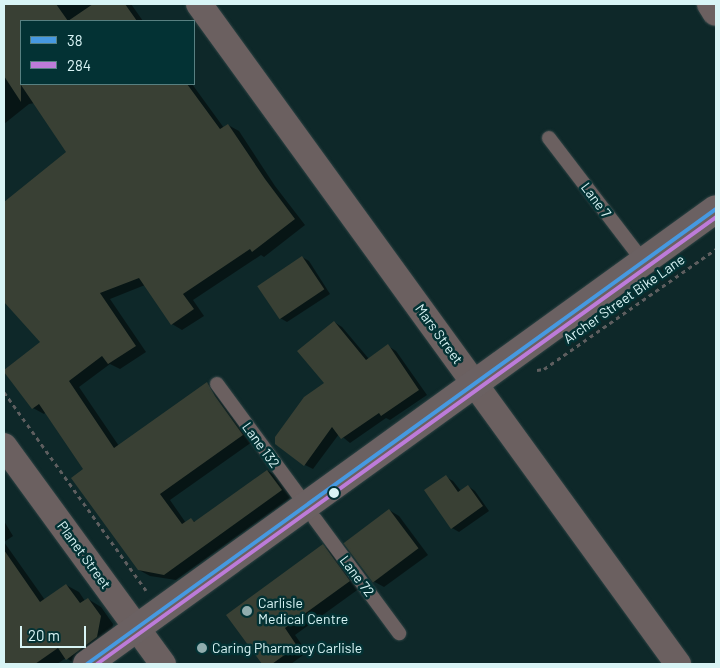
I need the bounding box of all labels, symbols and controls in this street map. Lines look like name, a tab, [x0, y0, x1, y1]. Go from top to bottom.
legend	[20, 20, 195, 85]
text: 38	[67, 31, 83, 49]
text: 284	[67, 56, 91, 74]
street label: Lane 7	[577, 179, 615, 221]
street label: Archer Street Bike Lane	[560, 251, 688, 347]
street label: Mars Street	[412, 301, 466, 367]
street label: Lane 132	[239, 419, 283, 471]
unlabelled marker	[329, 488, 339, 498]
street label: Planet Street	[54, 518, 114, 592]
street label: Lane 72	[336, 552, 378, 600]
place label: Carlisle Medical Centre	[258, 595, 348, 628]
marker: Carlisle Medical Centre	[240, 604, 254, 618]
scale bar	[22, 616, 89, 648]
text: 20 m	[28, 626, 60, 644]
place label: Caring Pharmacy Carlisle	[212, 640, 362, 656]
marker: Caring Pharmacy Carlisle	[196, 642, 208, 654]

